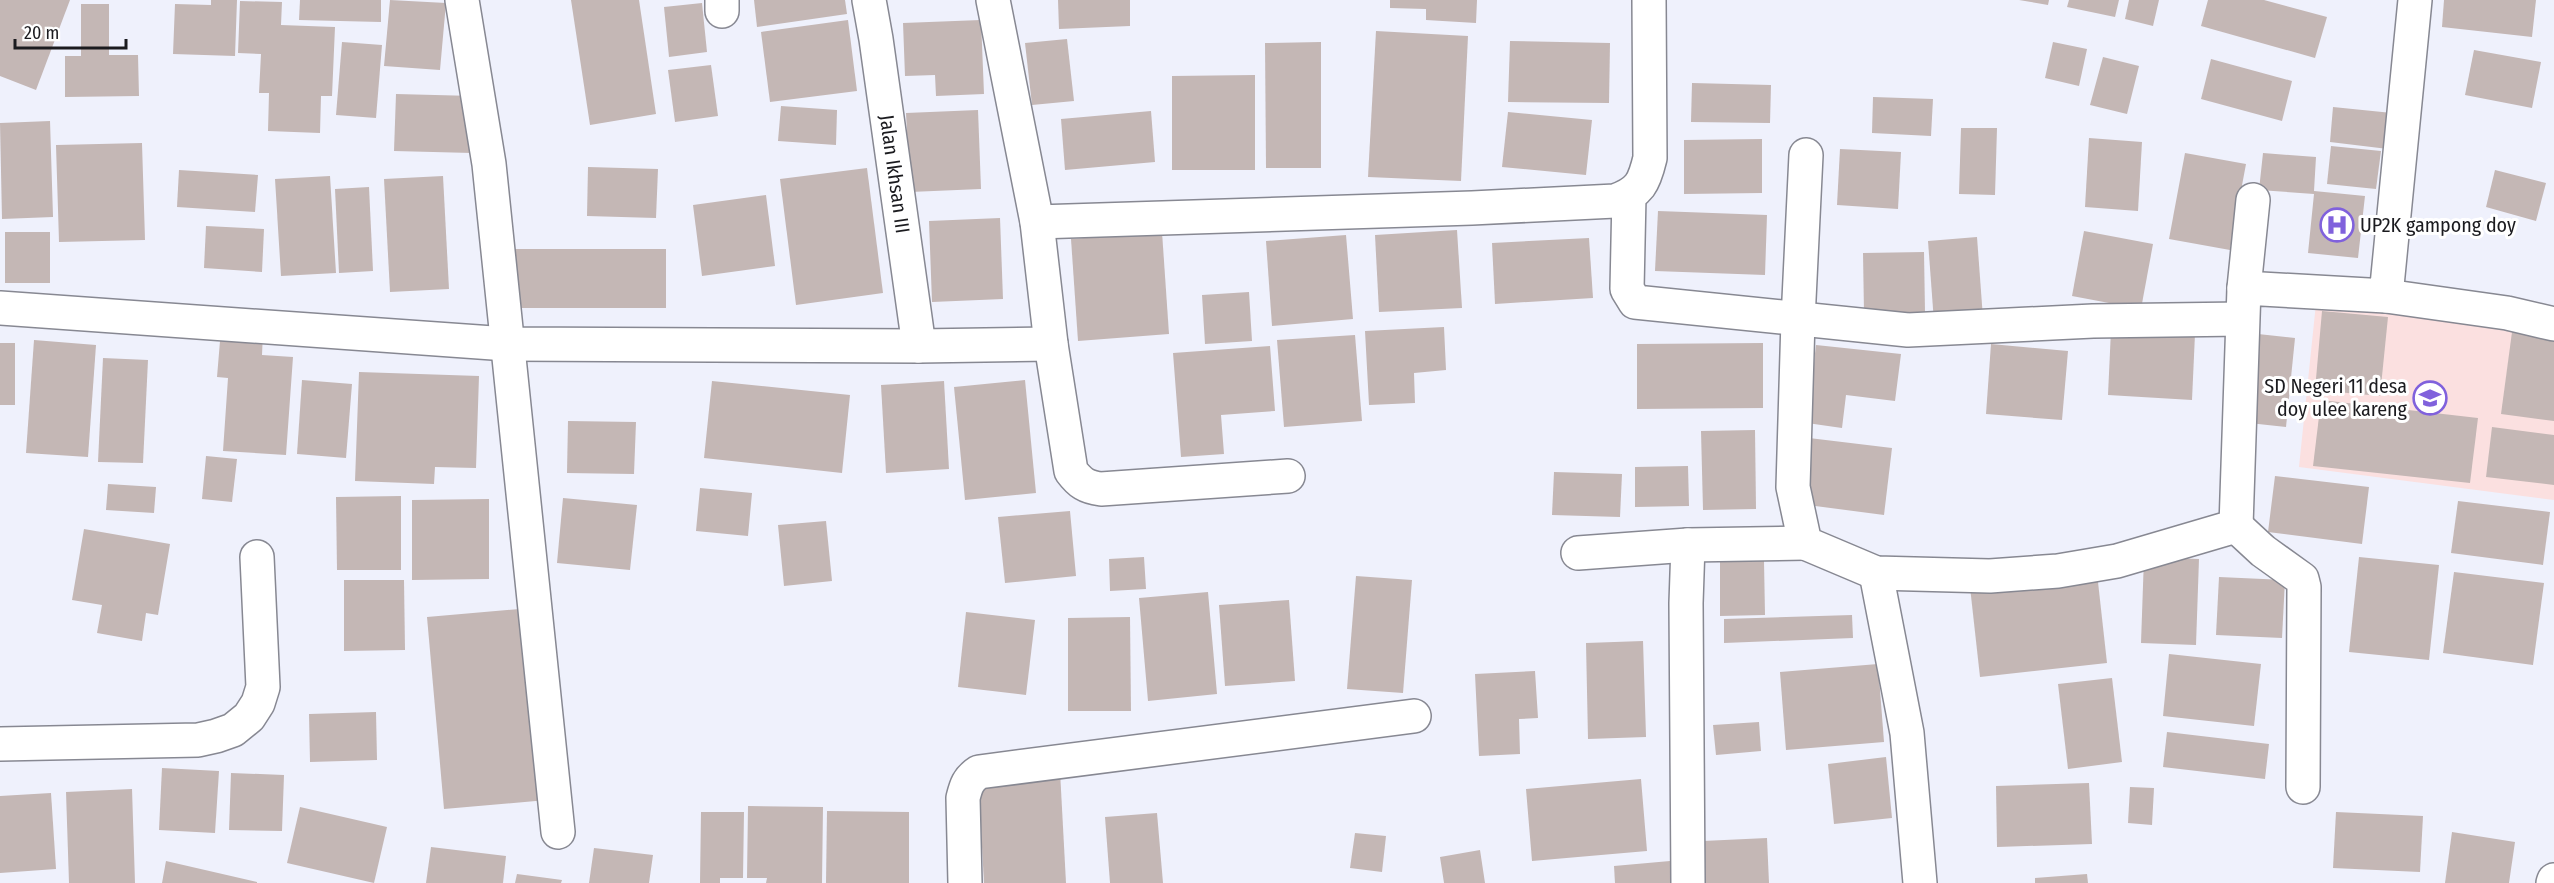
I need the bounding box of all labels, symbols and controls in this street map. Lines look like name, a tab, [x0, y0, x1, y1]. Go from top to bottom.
scale bar	[15, 12, 126, 50]
text: 20 m	[24, 22, 59, 44]
street label: Jalan Ikhsan III	[875, 113, 915, 235]
hospital icon: UP2K gampong doy	[2319, 207, 2355, 243]
place label: UP2K gampong doy	[2360, 213, 2516, 237]
place label: SD Negeri 11 desa doy ulee kareng	[2264, 374, 2408, 421]
school or university icon: SD Negeri 11 desa doy ulee kareng	[2412, 380, 2448, 416]

